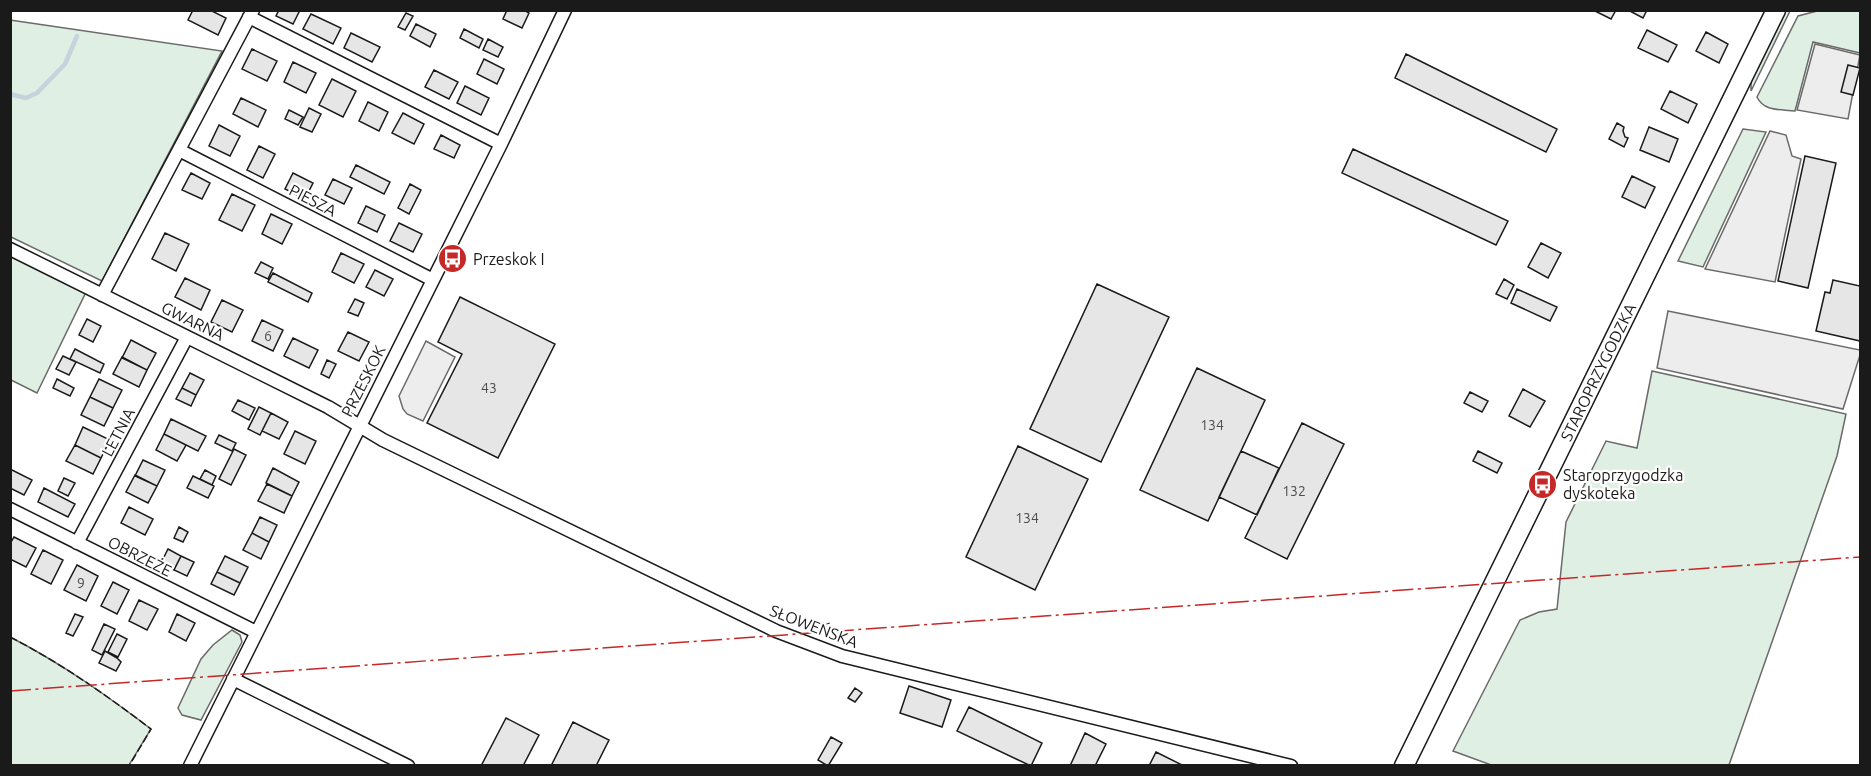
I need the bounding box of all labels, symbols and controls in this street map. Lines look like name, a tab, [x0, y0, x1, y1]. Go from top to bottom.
street label: PIESZA	[286, 180, 340, 220]
bus stop icon: Przeskok I	[436, 243, 468, 275]
place label: Przeskok I	[473, 250, 545, 268]
street label: GWARNA	[159, 298, 228, 344]
street label: STAROPRZYGODZKA	[1557, 300, 1639, 444]
house number: 6	[264, 328, 272, 344]
street label: PRZESKOK	[337, 342, 389, 420]
house number: 43	[481, 380, 497, 396]
street label: LETNIA	[98, 404, 138, 459]
house number: 134	[1200, 417, 1224, 433]
place label: Staroprzygodzka dyskoteka	[1563, 466, 1683, 502]
bus stop icon: Staroprzygodzka dyskoteka	[1526, 468, 1558, 500]
house number: 132	[1282, 483, 1306, 499]
house number: 134	[1015, 510, 1039, 526]
street label: OBRZEŻE	[105, 532, 175, 580]
house number: 9	[77, 575, 85, 591]
street label: SŁOWEŃSKA	[767, 599, 862, 651]

